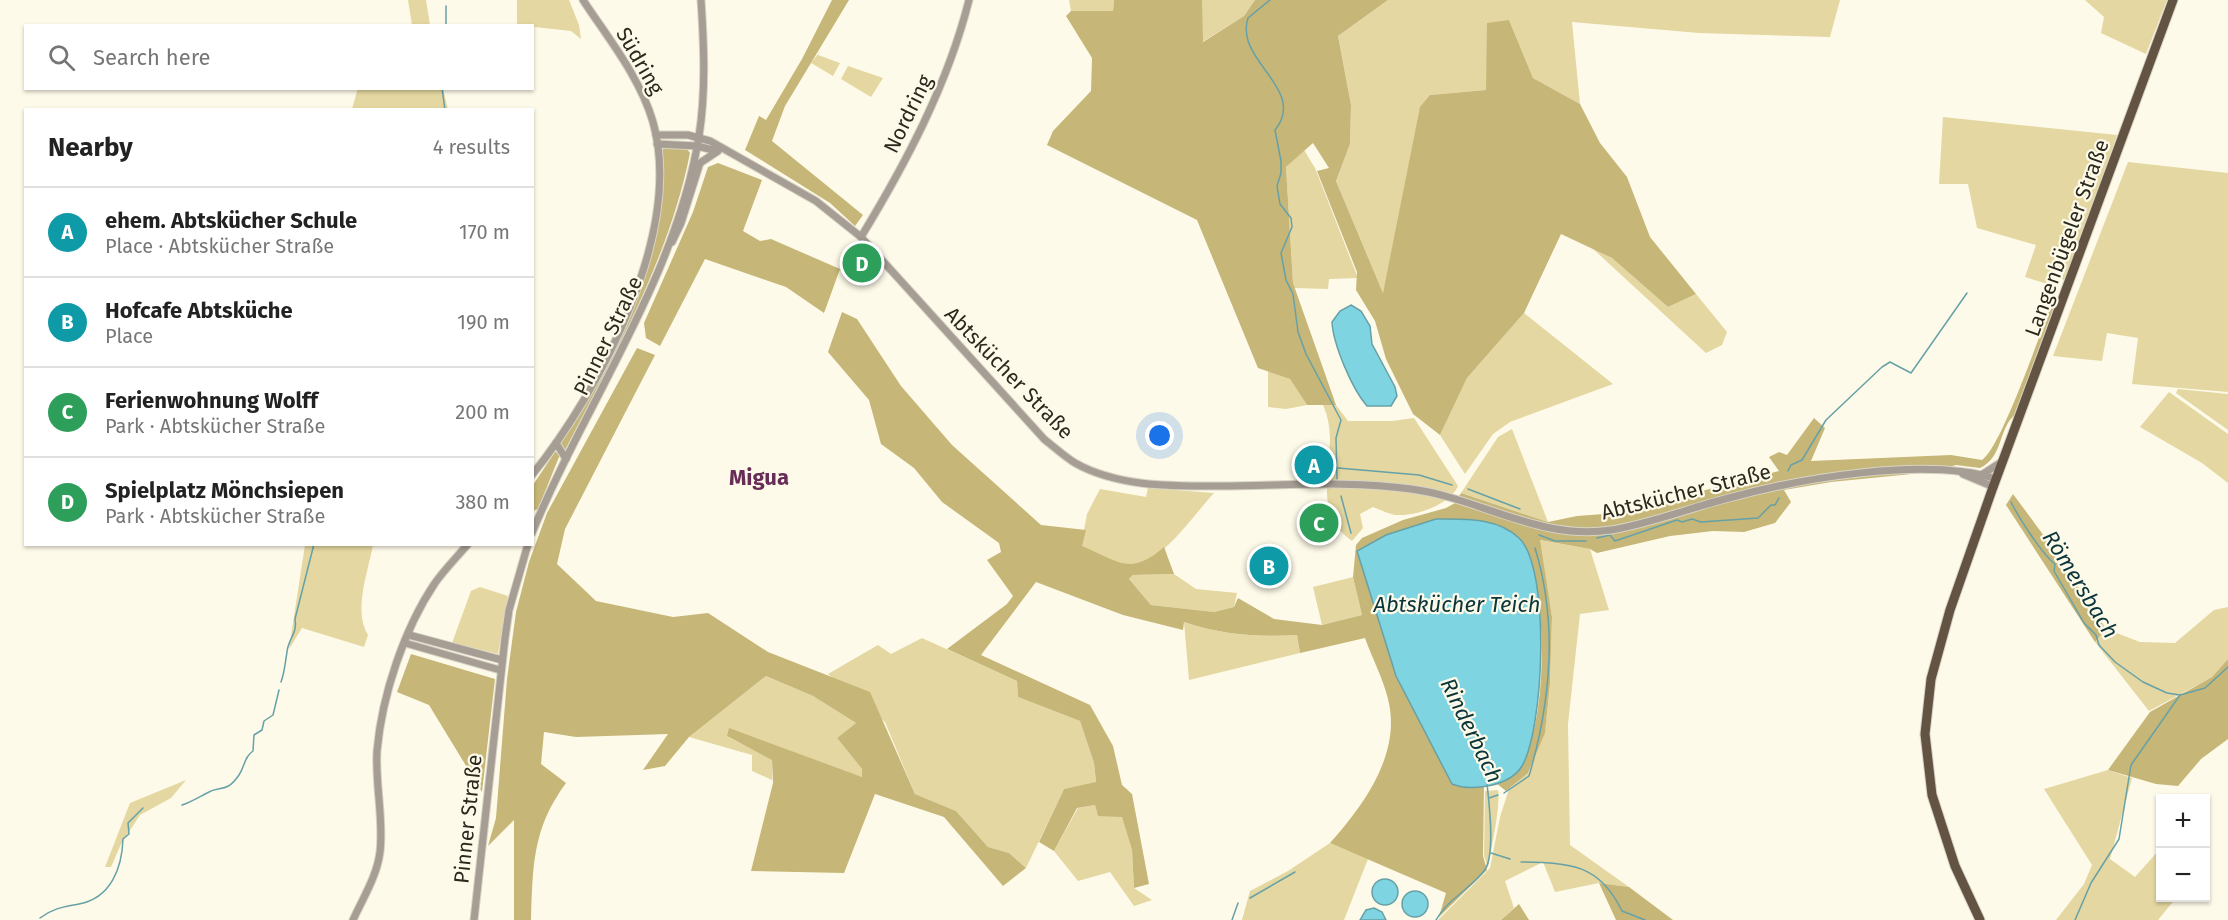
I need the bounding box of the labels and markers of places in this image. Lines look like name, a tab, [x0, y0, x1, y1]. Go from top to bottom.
pin: D	[842, 240, 882, 286]
pin: A	[1294, 442, 1334, 488]
pin: C	[1300, 500, 1338, 546]
pin: B	[1250, 544, 1288, 588]

